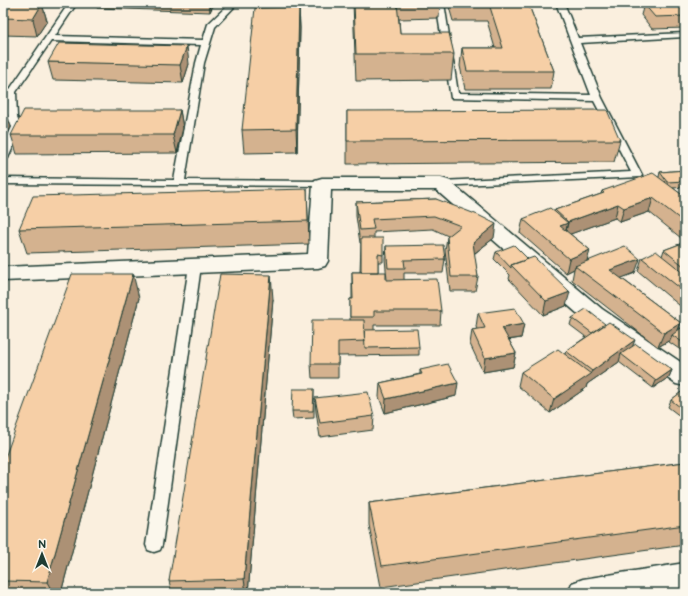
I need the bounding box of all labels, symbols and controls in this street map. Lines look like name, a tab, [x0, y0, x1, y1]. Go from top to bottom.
north arrow	[22, 534, 62, 574]
text: N	[38, 538, 46, 551]

